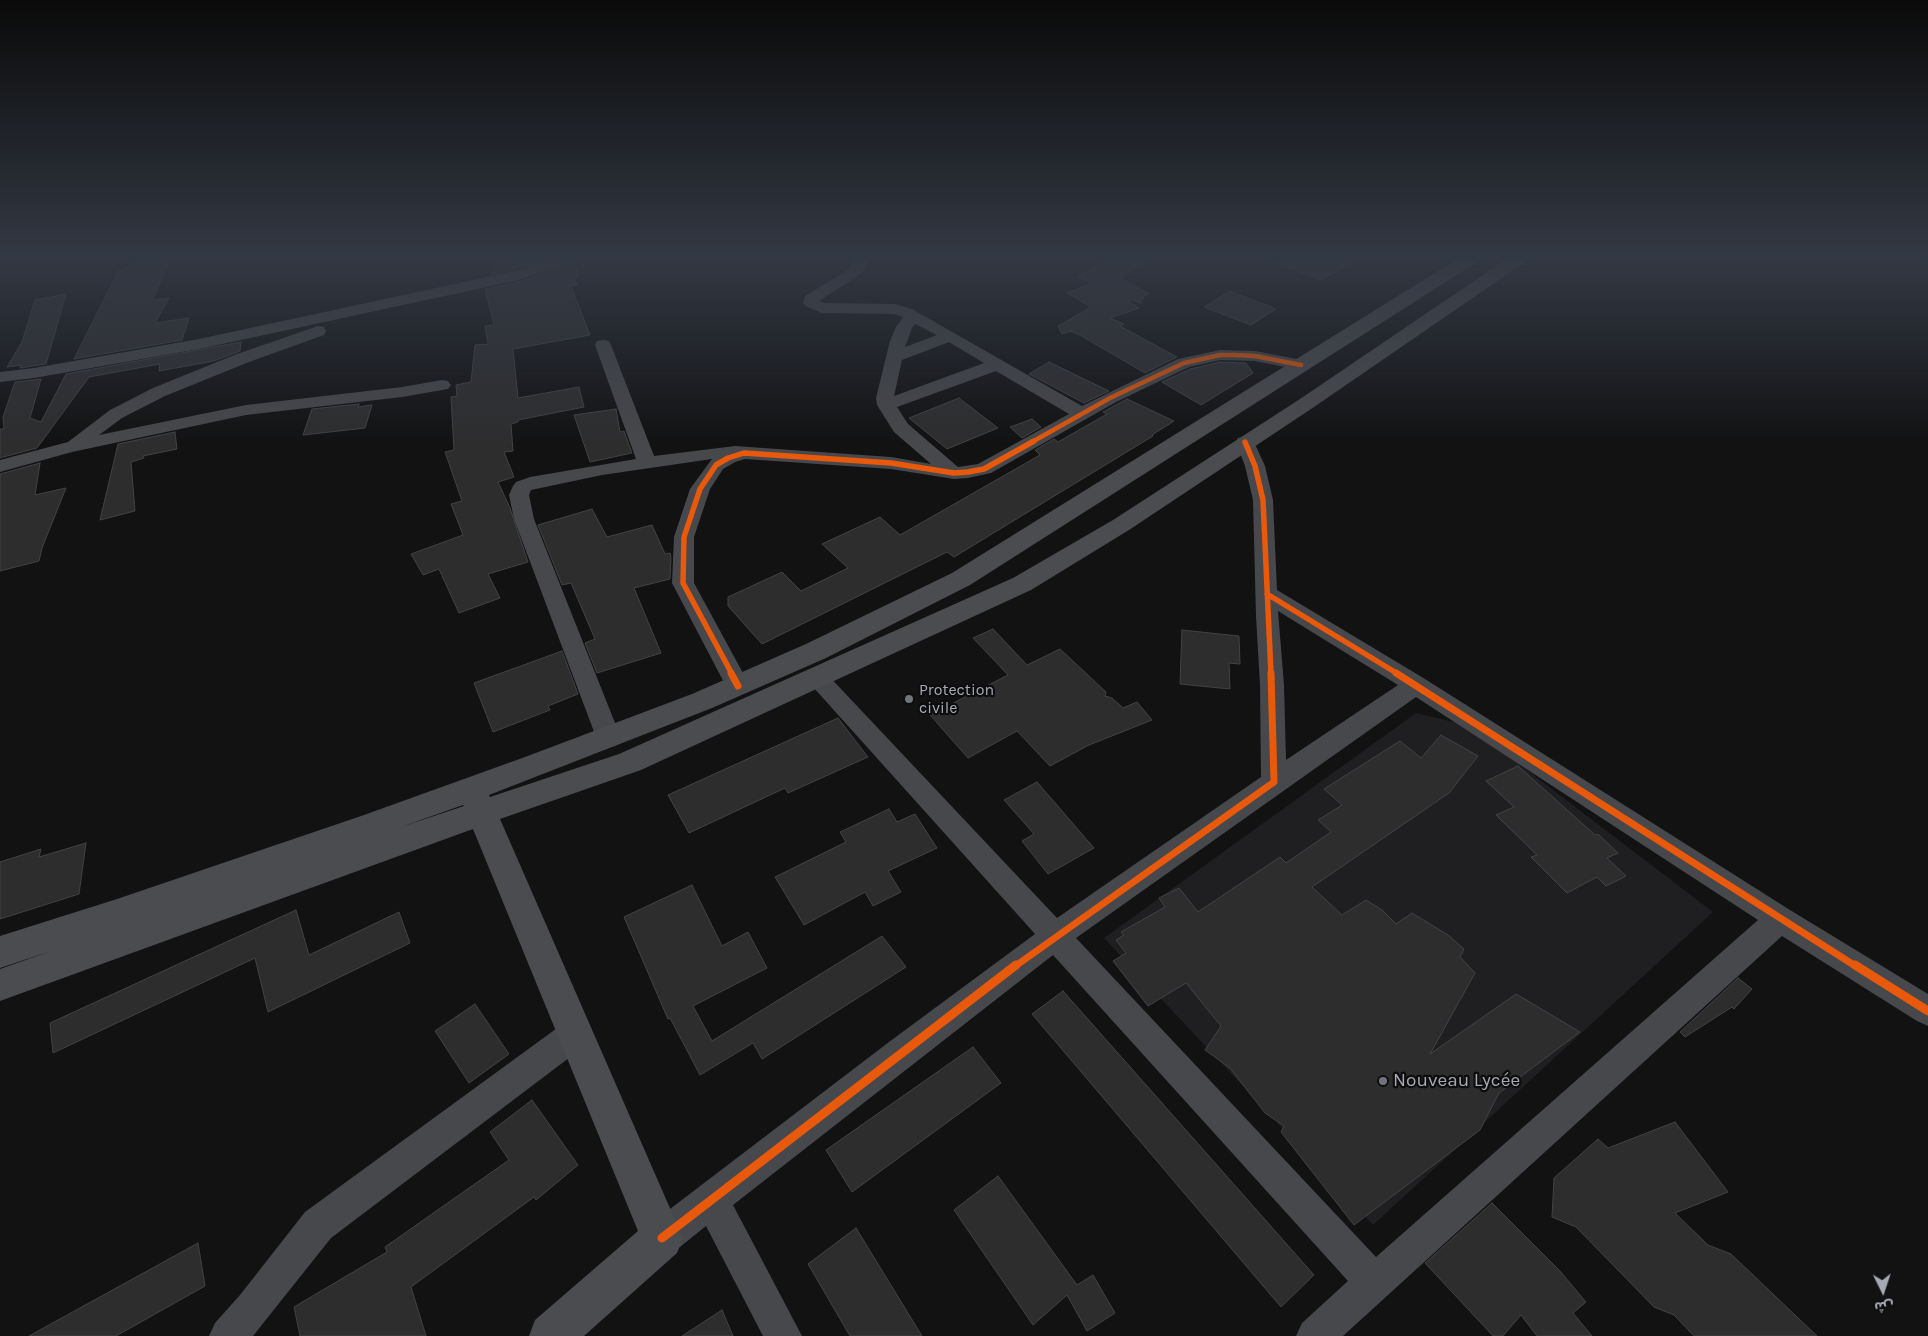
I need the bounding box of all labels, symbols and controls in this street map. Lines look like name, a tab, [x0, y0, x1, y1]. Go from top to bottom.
place label: Protection civile	[919, 680, 994, 718]
marker: Protection civile	[903, 693, 915, 705]
place label: Nouveau Lycée	[1393, 1070, 1520, 1092]
marker: Nouveau Lycée	[1377, 1075, 1389, 1087]
north arrow	[1858, 1266, 1908, 1316]
text: ش	[1874, 1297, 1894, 1316]

